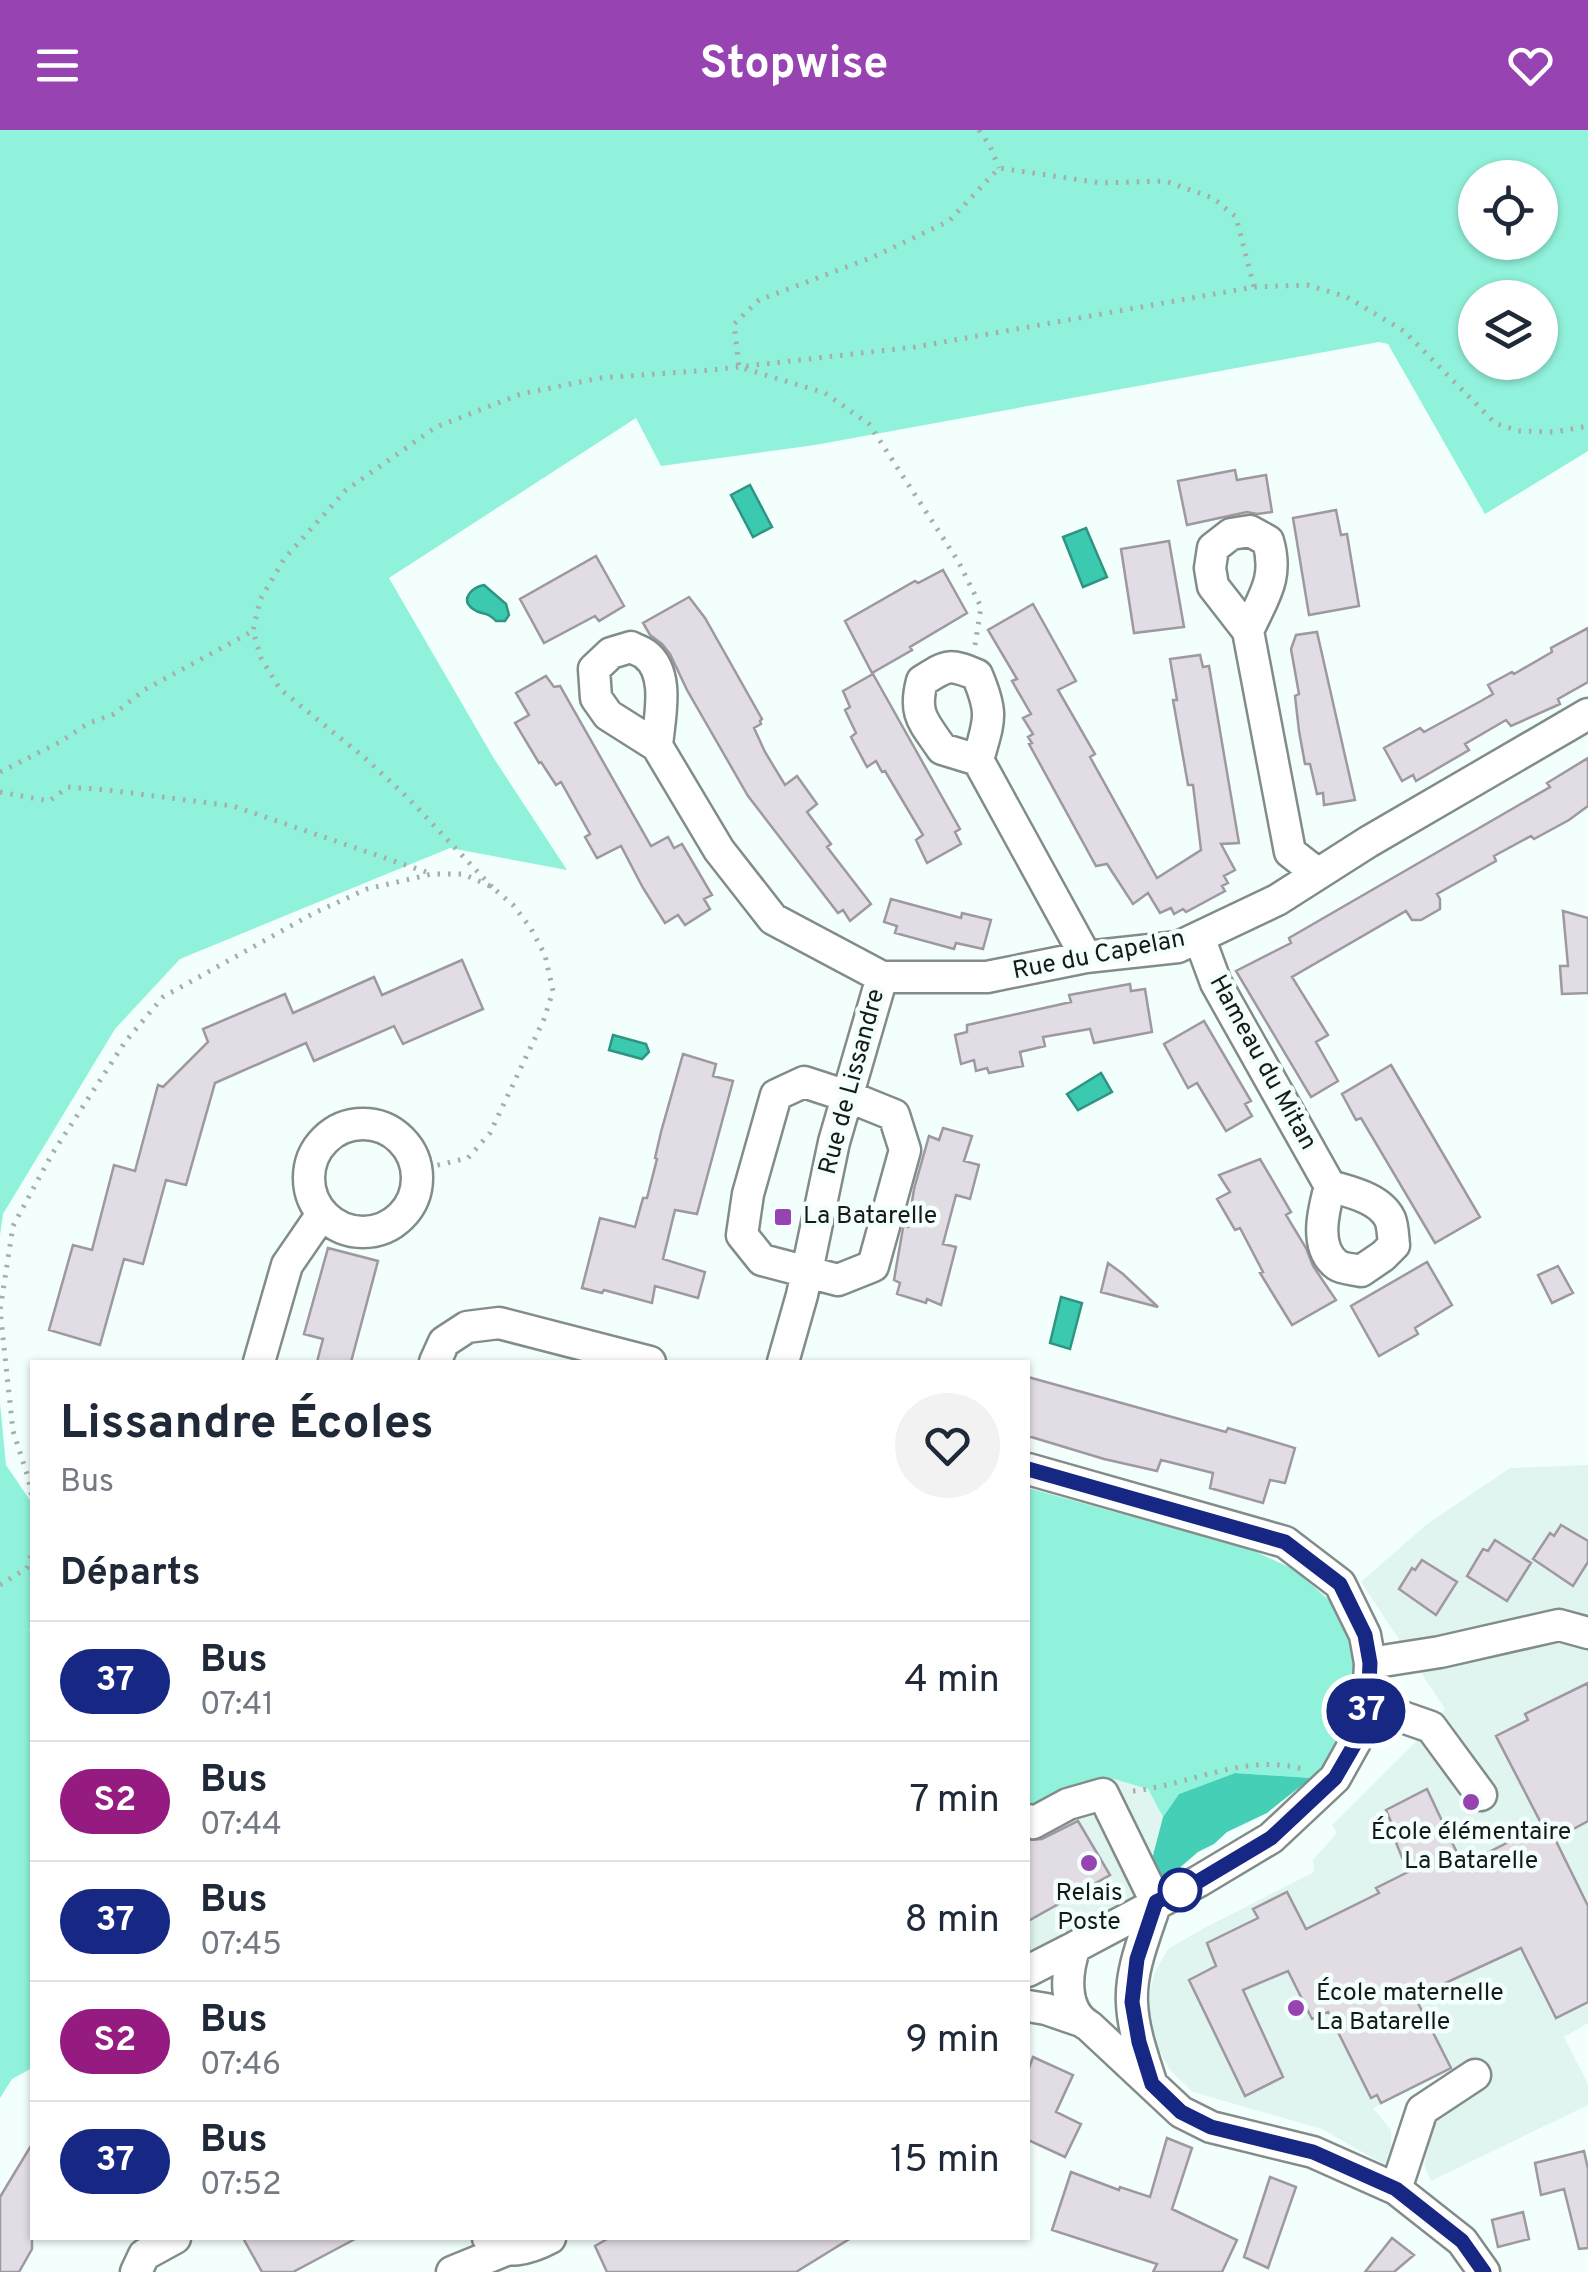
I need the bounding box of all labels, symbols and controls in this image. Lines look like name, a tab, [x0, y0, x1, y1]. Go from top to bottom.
text: Stopwise	[700, 37, 888, 94]
icon: menu	[30, 38, 85, 93]
icon: heart	[1503, 38, 1558, 93]
map controls	[1458, 160, 1558, 380]
button: locate	[1458, 160, 1558, 260]
button: layers	[1458, 280, 1558, 380]
street label: Rue du Capelan	[1010, 924, 1188, 988]
street label: Hameau du Mitan	[1201, 970, 1323, 1156]
street label: Rue de Lissandre	[813, 986, 893, 1178]
place label: La Batarelle	[803, 1201, 937, 1233]
marker: La Batarelle	[772, 1206, 794, 1228]
button: heart	[895, 1393, 1000, 1498]
text: Lissandre Écoles	[60, 1395, 434, 1455]
text: Bus	[60, 1463, 114, 1503]
text: Départs	[60, 1550, 200, 1599]
text: Bus	[200, 1637, 267, 1686]
text: 4 min	[904, 1657, 1000, 1706]
text: 37	[95, 1659, 135, 1703]
line badge: 37	[1321, 1678, 1411, 1744]
text: 07:41	[200, 1686, 274, 1726]
text: 37	[1346, 1689, 1386, 1733]
text: Bus	[200, 1757, 267, 1806]
text: 7 min	[910, 1777, 1000, 1826]
text: S2	[94, 1779, 136, 1823]
marker: École élémentaire La Batarelle	[1460, 1791, 1482, 1813]
text: 07:44	[200, 1806, 282, 1846]
place label: École élémentaire La Batarelle	[1371, 1816, 1571, 1878]
marker: Relais Poste	[1078, 1852, 1100, 1874]
unlabelled marker	[1159, 1869, 1201, 1911]
text: Bus	[200, 1877, 267, 1926]
place label: Relais Poste	[1055, 1878, 1123, 1939]
text: 8 min	[905, 1897, 1000, 1946]
text: 37	[95, 1899, 135, 1943]
text: 07:45	[200, 1926, 282, 1966]
place label: École maternelle La Batarelle	[1316, 1977, 1504, 2039]
text: Bus	[200, 1997, 267, 2046]
marker: École maternelle La Batarelle	[1285, 1997, 1307, 2019]
text: 9 min	[905, 2017, 1000, 2066]
text: S2	[94, 2019, 136, 2063]
text: 07:46	[200, 2046, 281, 2086]
text: Bus	[200, 2117, 267, 2166]
text: 15 min	[890, 2137, 1000, 2186]
text: 37	[95, 2139, 135, 2183]
text: 07:52	[200, 2166, 282, 2206]

